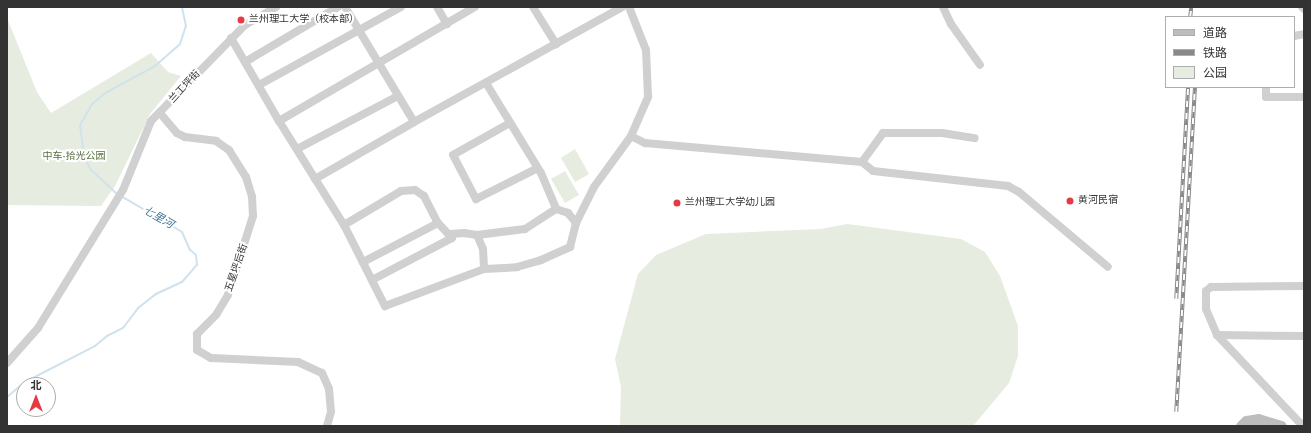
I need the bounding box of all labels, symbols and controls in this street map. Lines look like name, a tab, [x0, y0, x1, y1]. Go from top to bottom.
place label: 兰州理工大学（校本部）	[249, 14, 359, 26]
marker: 兰州理工大学（校本部）	[236, 15, 246, 25]
legend	[1165, 16, 1295, 88]
text: 道路	[1203, 26, 1227, 41]
text: 铁路	[1203, 46, 1227, 61]
text: 公园	[1203, 66, 1227, 81]
street label: 兰工坪街	[167, 68, 203, 106]
park label: 中车·拾光公园	[42, 151, 106, 163]
place label: 黄河民宿	[1078, 195, 1118, 207]
marker: 黄河民宿	[1065, 196, 1075, 206]
place label: 兰州理工大学幼儿园	[685, 197, 775, 209]
marker: 兰州理工大学幼儿园	[672, 198, 682, 208]
water label: 七里河	[140, 204, 176, 232]
street label: 五星坪后街	[223, 242, 251, 294]
north arrow	[16, 377, 56, 417]
text: 北	[31, 379, 42, 392]

